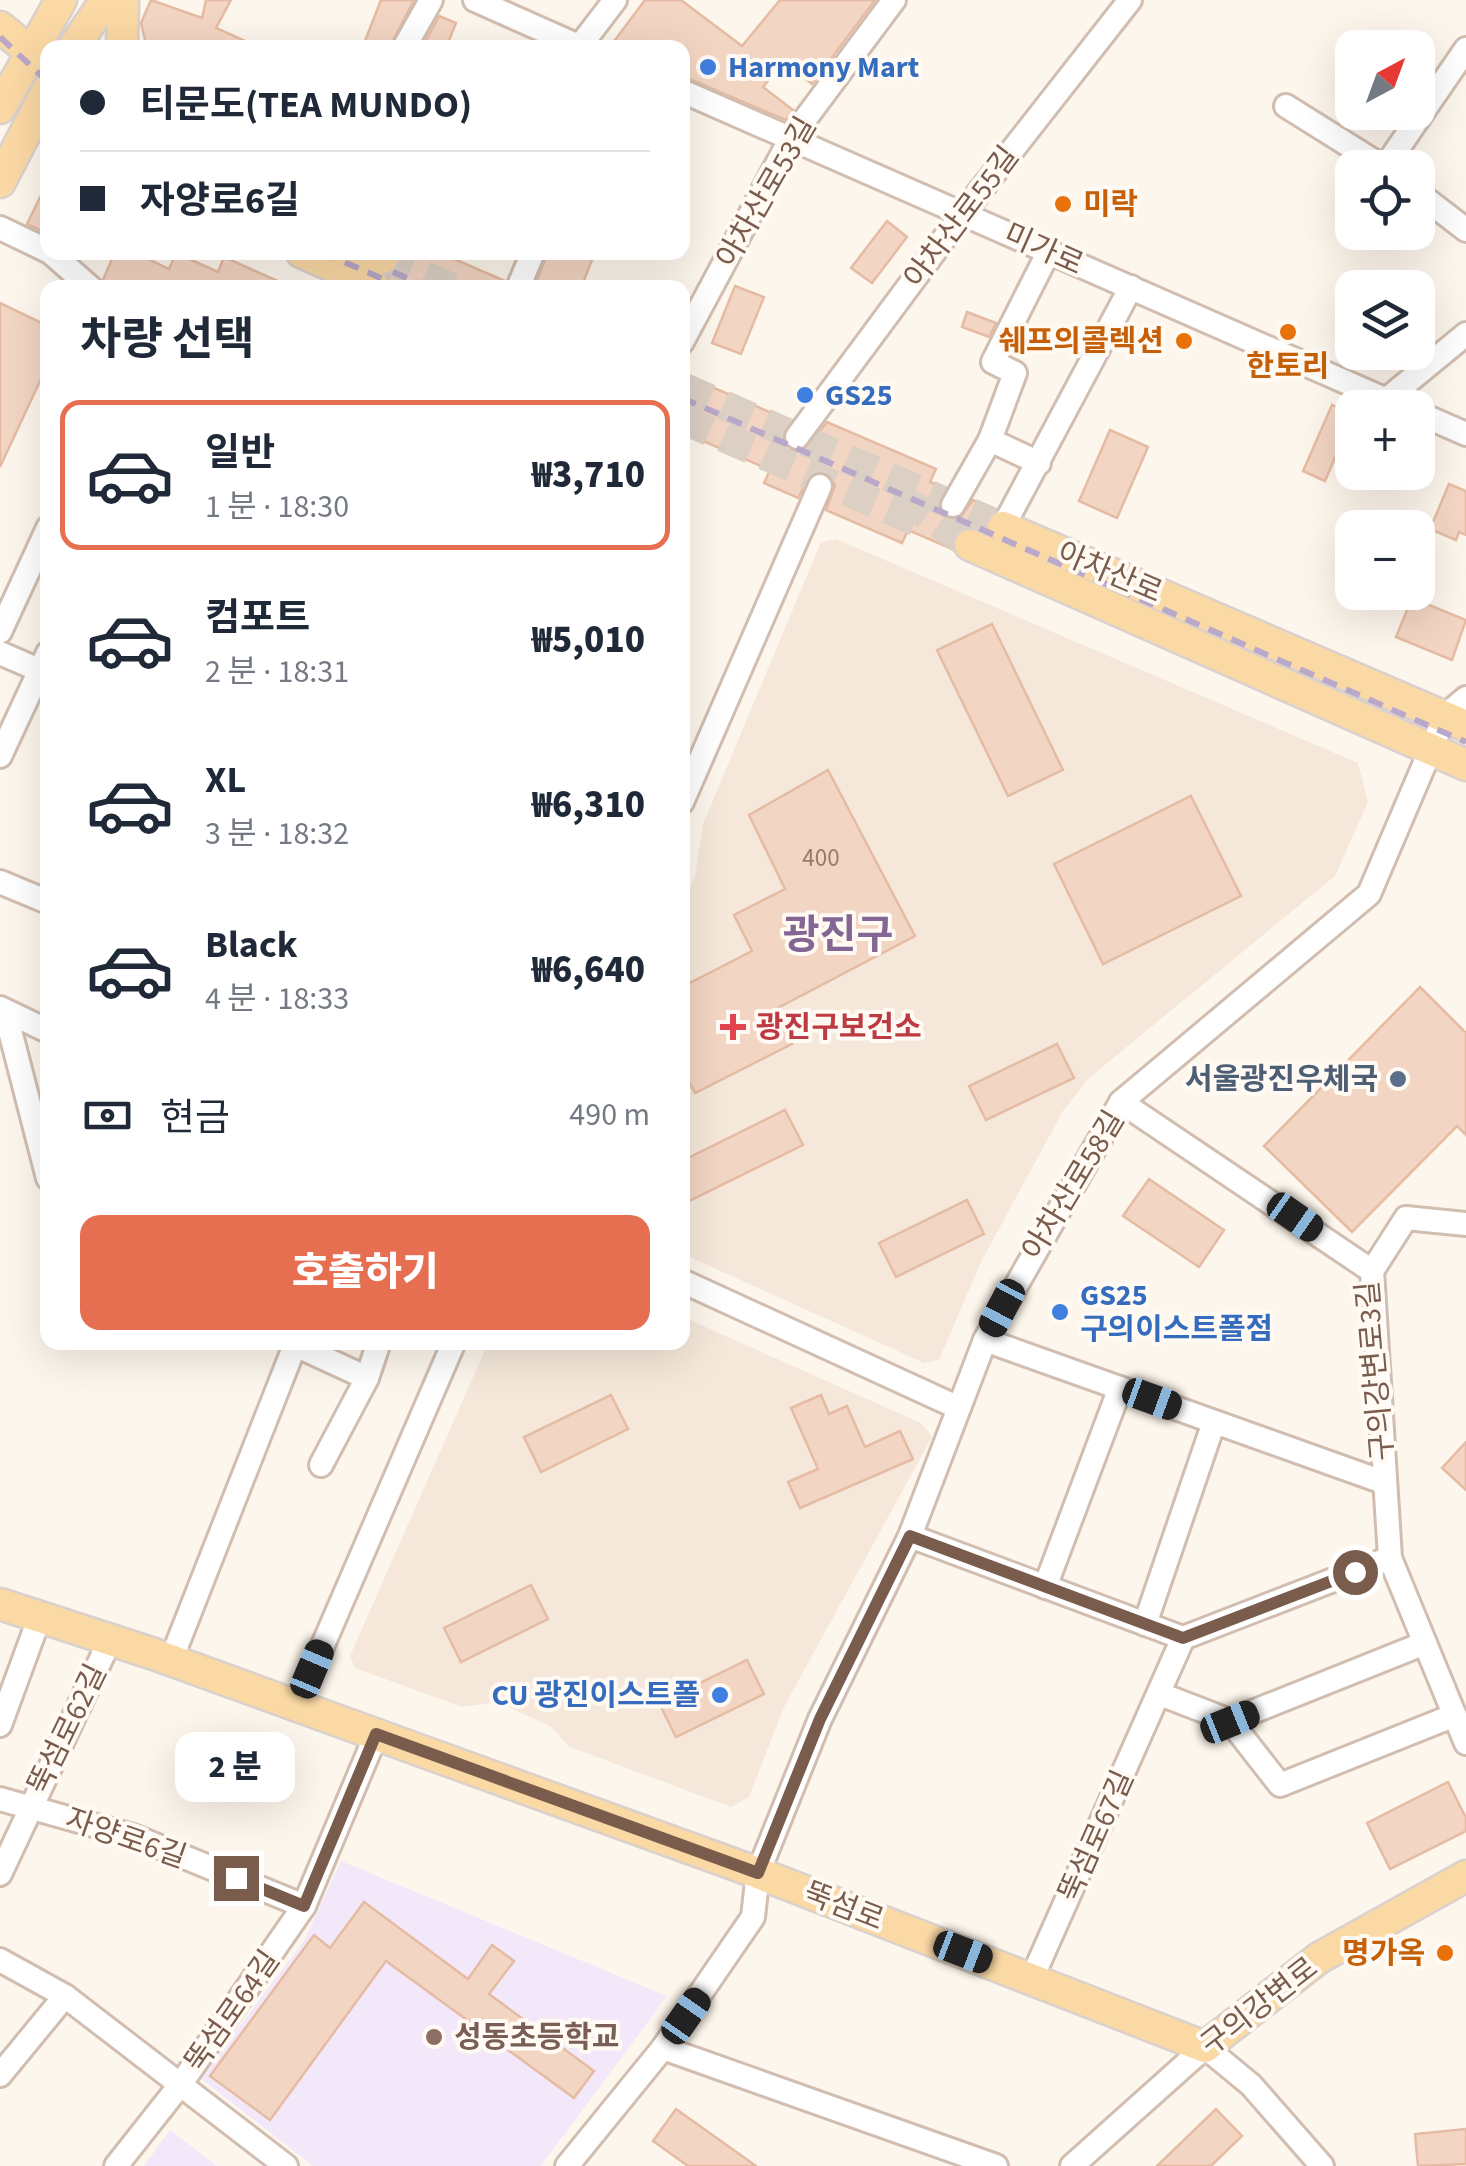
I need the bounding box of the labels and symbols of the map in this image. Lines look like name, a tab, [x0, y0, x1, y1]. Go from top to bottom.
north arrow	[1335, 30, 1435, 130]
place label: Harmony Mart	[728, 46, 920, 89]
marker: Harmony Mart	[697, 56, 719, 78]
street label: 아차산로53길	[706, 109, 827, 276]
street label: 아차산로55길	[894, 137, 1029, 297]
place label: 미락	[1083, 183, 1138, 226]
marker: 미락	[1052, 193, 1074, 215]
street label: 미가로	[997, 213, 1090, 286]
place label: 쉐프의콜렉션	[998, 320, 1164, 363]
marker: 한토리	[1277, 321, 1299, 343]
marker: 쉐프의콜렉션	[1173, 330, 1195, 352]
place label: 한토리	[1247, 345, 1329, 388]
place label: GS25	[825, 374, 893, 417]
marker: GS25	[794, 384, 816, 406]
street label: 아차산로	[1051, 531, 1169, 614]
house number: 400	[802, 840, 840, 876]
district label: 광진구	[783, 907, 893, 964]
place label: 광진구보건소	[756, 1006, 922, 1049]
marker: 광진구보건소	[720, 1014, 746, 1040]
place label: 서울광진우체국	[1185, 1058, 1378, 1101]
marker: 서울광진우체국	[1387, 1068, 1409, 1090]
street label: 아차산로58길	[1012, 1102, 1135, 1268]
car	[1262, 1188, 1328, 1246]
car	[975, 1274, 1029, 1342]
place label: GS25 구의이스트폴점	[1080, 1274, 1273, 1351]
street label: 구의강변로3길	[1346, 1279, 1405, 1463]
marker: GS25 구의이스트폴점	[1049, 1301, 1071, 1323]
car	[1119, 1375, 1185, 1423]
route start	[1333, 1550, 1378, 1595]
car	[286, 1636, 338, 1702]
street label: 뚝섬로62길	[17, 1657, 118, 1802]
place label: CU 광진이스트폴	[492, 1674, 700, 1717]
marker: CU 광진이스트폴	[709, 1684, 731, 1706]
car	[1197, 1697, 1263, 1747]
callout: 2 분	[176, 1733, 296, 1803]
street label: 뚝섬로67길	[1048, 1763, 1145, 1909]
street label: 자양로6길	[60, 1798, 192, 1879]
route end	[214, 1856, 259, 1901]
street label: 뚝섬로	[797, 1872, 890, 1941]
car	[930, 1927, 996, 1977]
place label: 명가옥	[1342, 1932, 1425, 1975]
street label: 뚝섬로64길	[175, 1942, 290, 2081]
marker: 명가옥	[1434, 1942, 1456, 1964]
street label: 구의강변로	[1192, 1947, 1327, 2066]
car	[657, 1983, 715, 2049]
place label: 성동초등학교	[454, 2016, 620, 2059]
marker: 성동초등학교	[423, 2026, 445, 2048]

